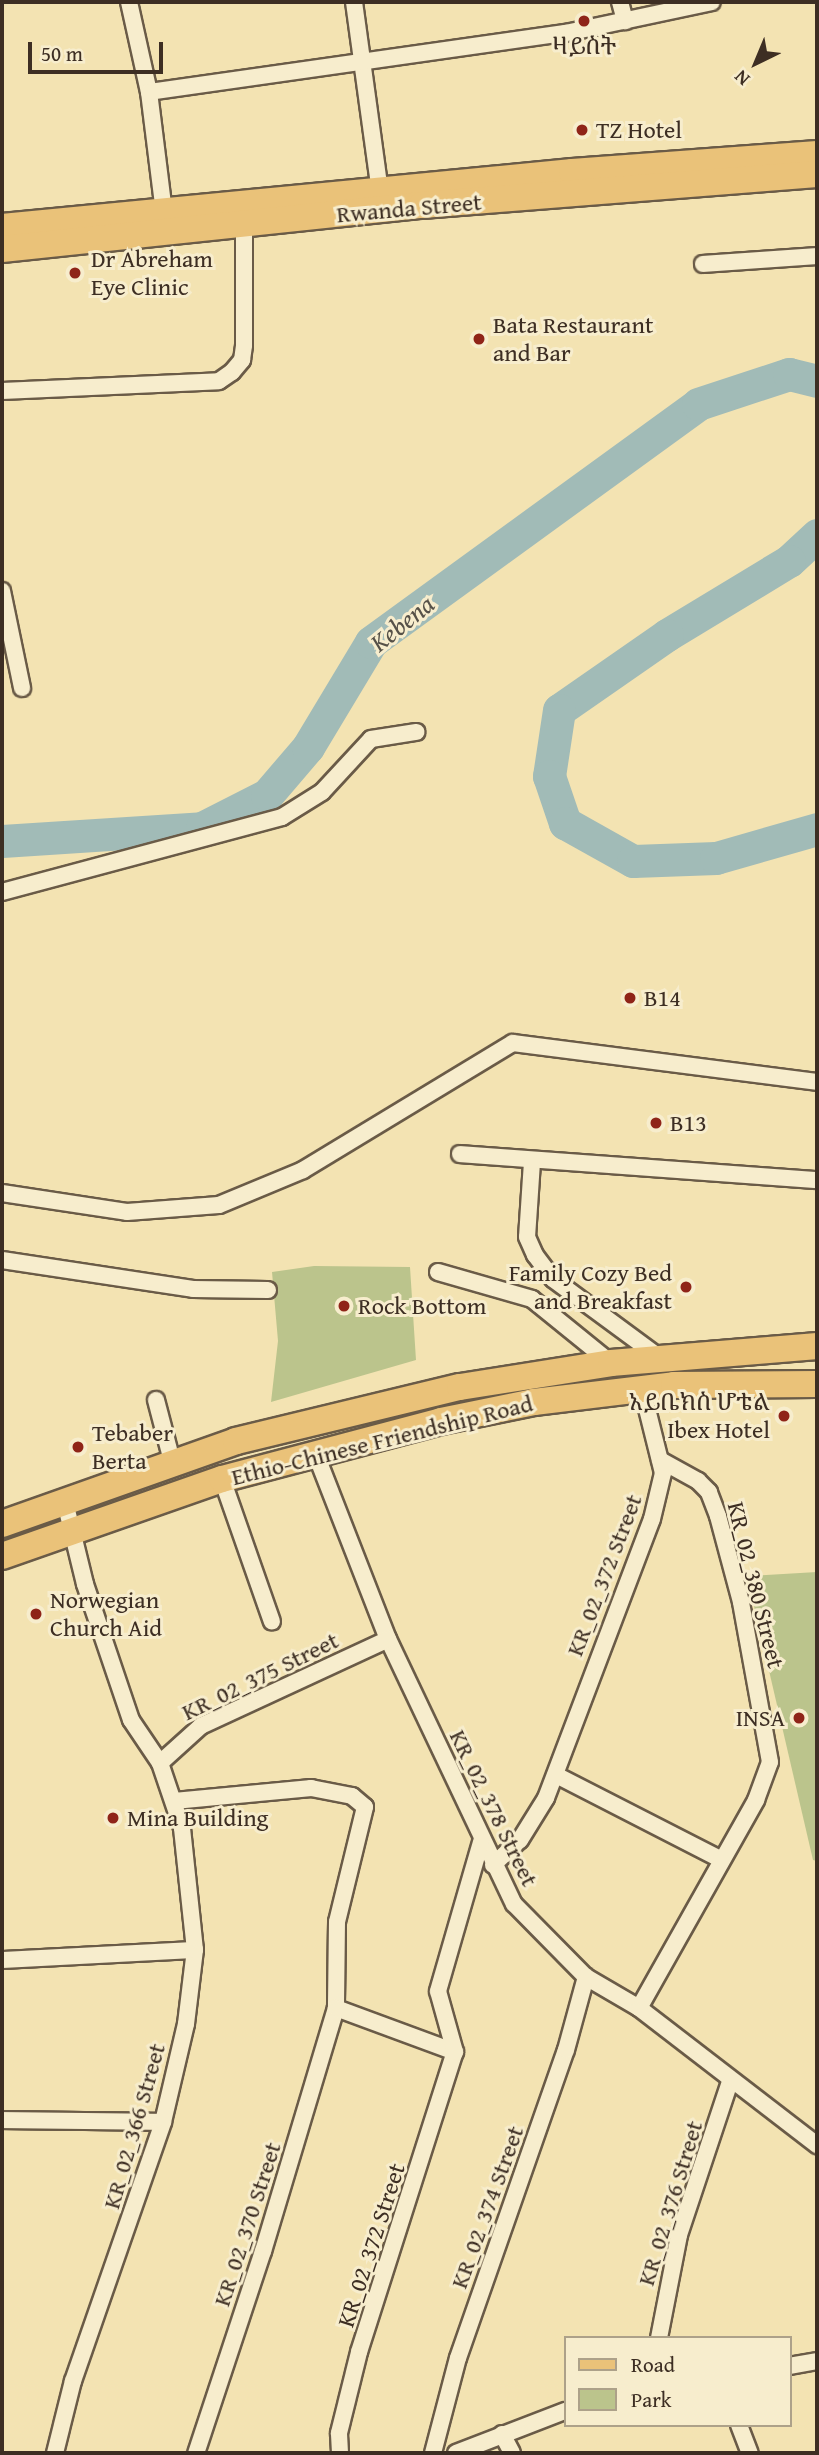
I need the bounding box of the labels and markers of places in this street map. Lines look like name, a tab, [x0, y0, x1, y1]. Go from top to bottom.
marker: ዛይስት	[576, 13, 592, 29]
place label: ዛይስት	[552, 32, 616, 60]
place label: TZ Hotel	[596, 116, 682, 144]
marker: TZ Hotel	[574, 122, 590, 138]
place label: Dr Abreham Eye Clinic	[91, 245, 213, 301]
marker: Dr Abreham Eye Clinic	[65, 263, 85, 283]
place label: Bata Restaurant and Bar	[493, 311, 653, 367]
marker: Bata Restaurant and Bar	[471, 331, 487, 347]
place label: B14	[644, 984, 681, 1012]
marker: B14	[622, 990, 638, 1006]
place label: B13	[670, 1109, 707, 1137]
marker: B13	[648, 1115, 664, 1131]
place label: Family Cozy Bed and Breakfast	[509, 1259, 672, 1315]
marker: Family Cozy Bed and Breakfast	[678, 1279, 694, 1295]
place label: Rock Bottom	[358, 1292, 486, 1320]
marker: Rock Bottom	[336, 1298, 352, 1314]
place label: አይቤክስ ሆቴል Ibex Hotel	[629, 1388, 770, 1444]
marker: አይቤክስ ሆቴል Ibex Hotel	[776, 1408, 792, 1424]
place label: Tebaber Berta	[92, 1419, 173, 1475]
marker: Tebaber Berta	[70, 1439, 86, 1455]
place label: Norwegian Church Aid	[50, 1586, 162, 1642]
marker: Norwegian Church Aid	[28, 1606, 44, 1622]
place label: INSA	[736, 1704, 785, 1732]
marker: INSA	[791, 1710, 807, 1726]
place label: Mina Building	[127, 1804, 269, 1832]
marker: Mina Building	[105, 1810, 121, 1826]

